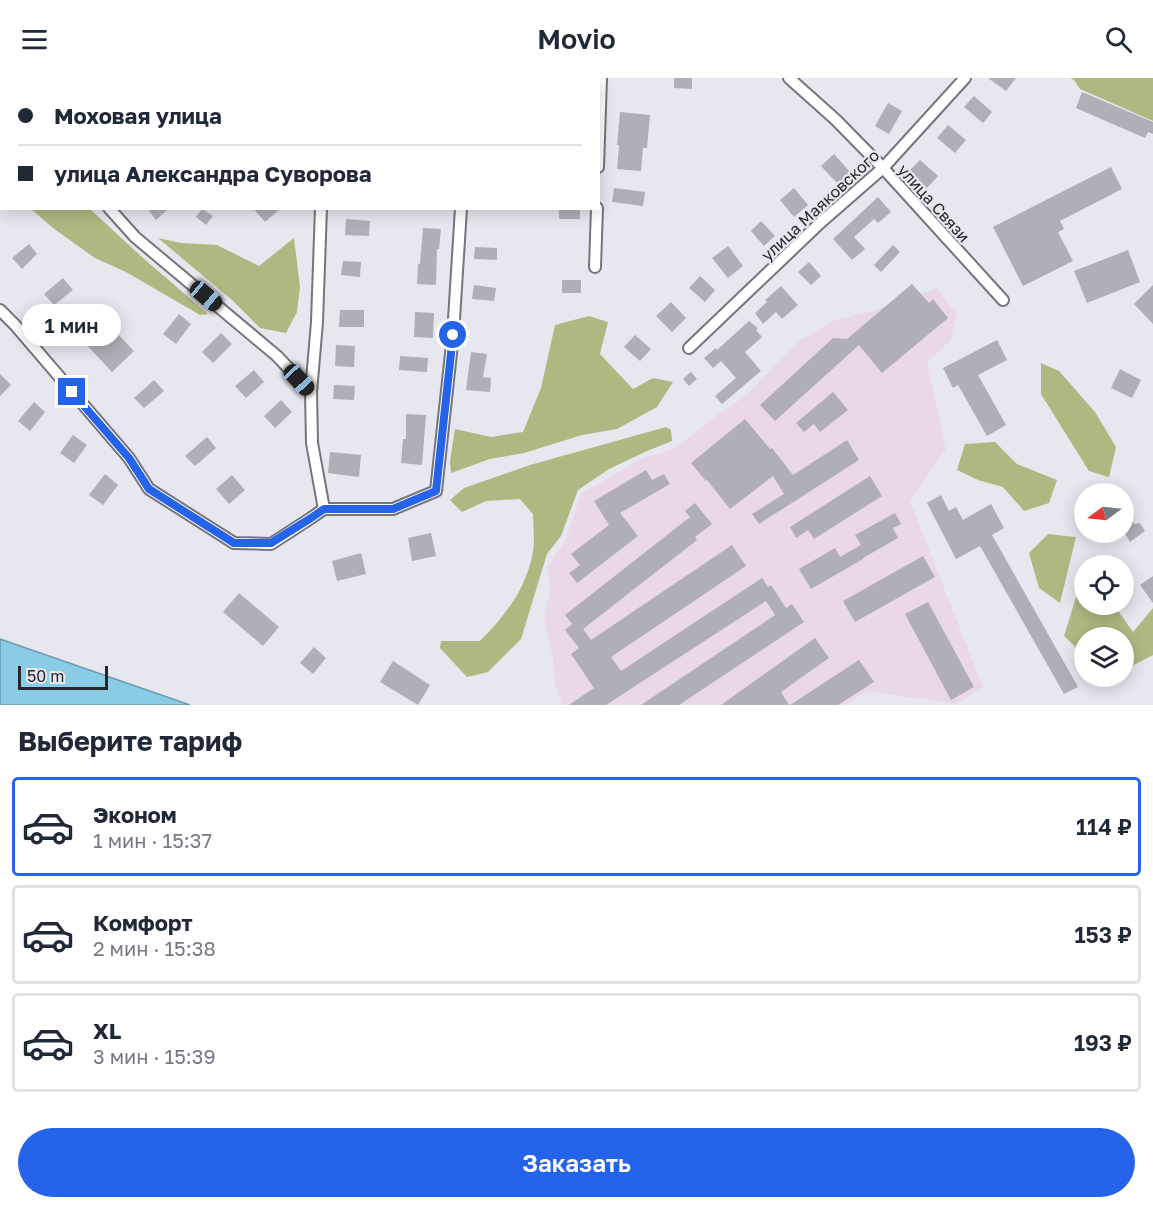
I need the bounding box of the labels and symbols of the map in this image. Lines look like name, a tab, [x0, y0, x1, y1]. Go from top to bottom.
street label: улица Маяковского	[757, 145, 883, 265]
street label: улица Связи	[894, 160, 974, 246]
car	[186, 278, 226, 314]
callout: 1 мин	[22, 305, 122, 347]
route start	[439, 321, 466, 348]
car	[280, 361, 318, 399]
route end	[58, 378, 85, 405]
north arrow	[1074, 483, 1134, 543]
scale bar	[18, 663, 108, 690]

